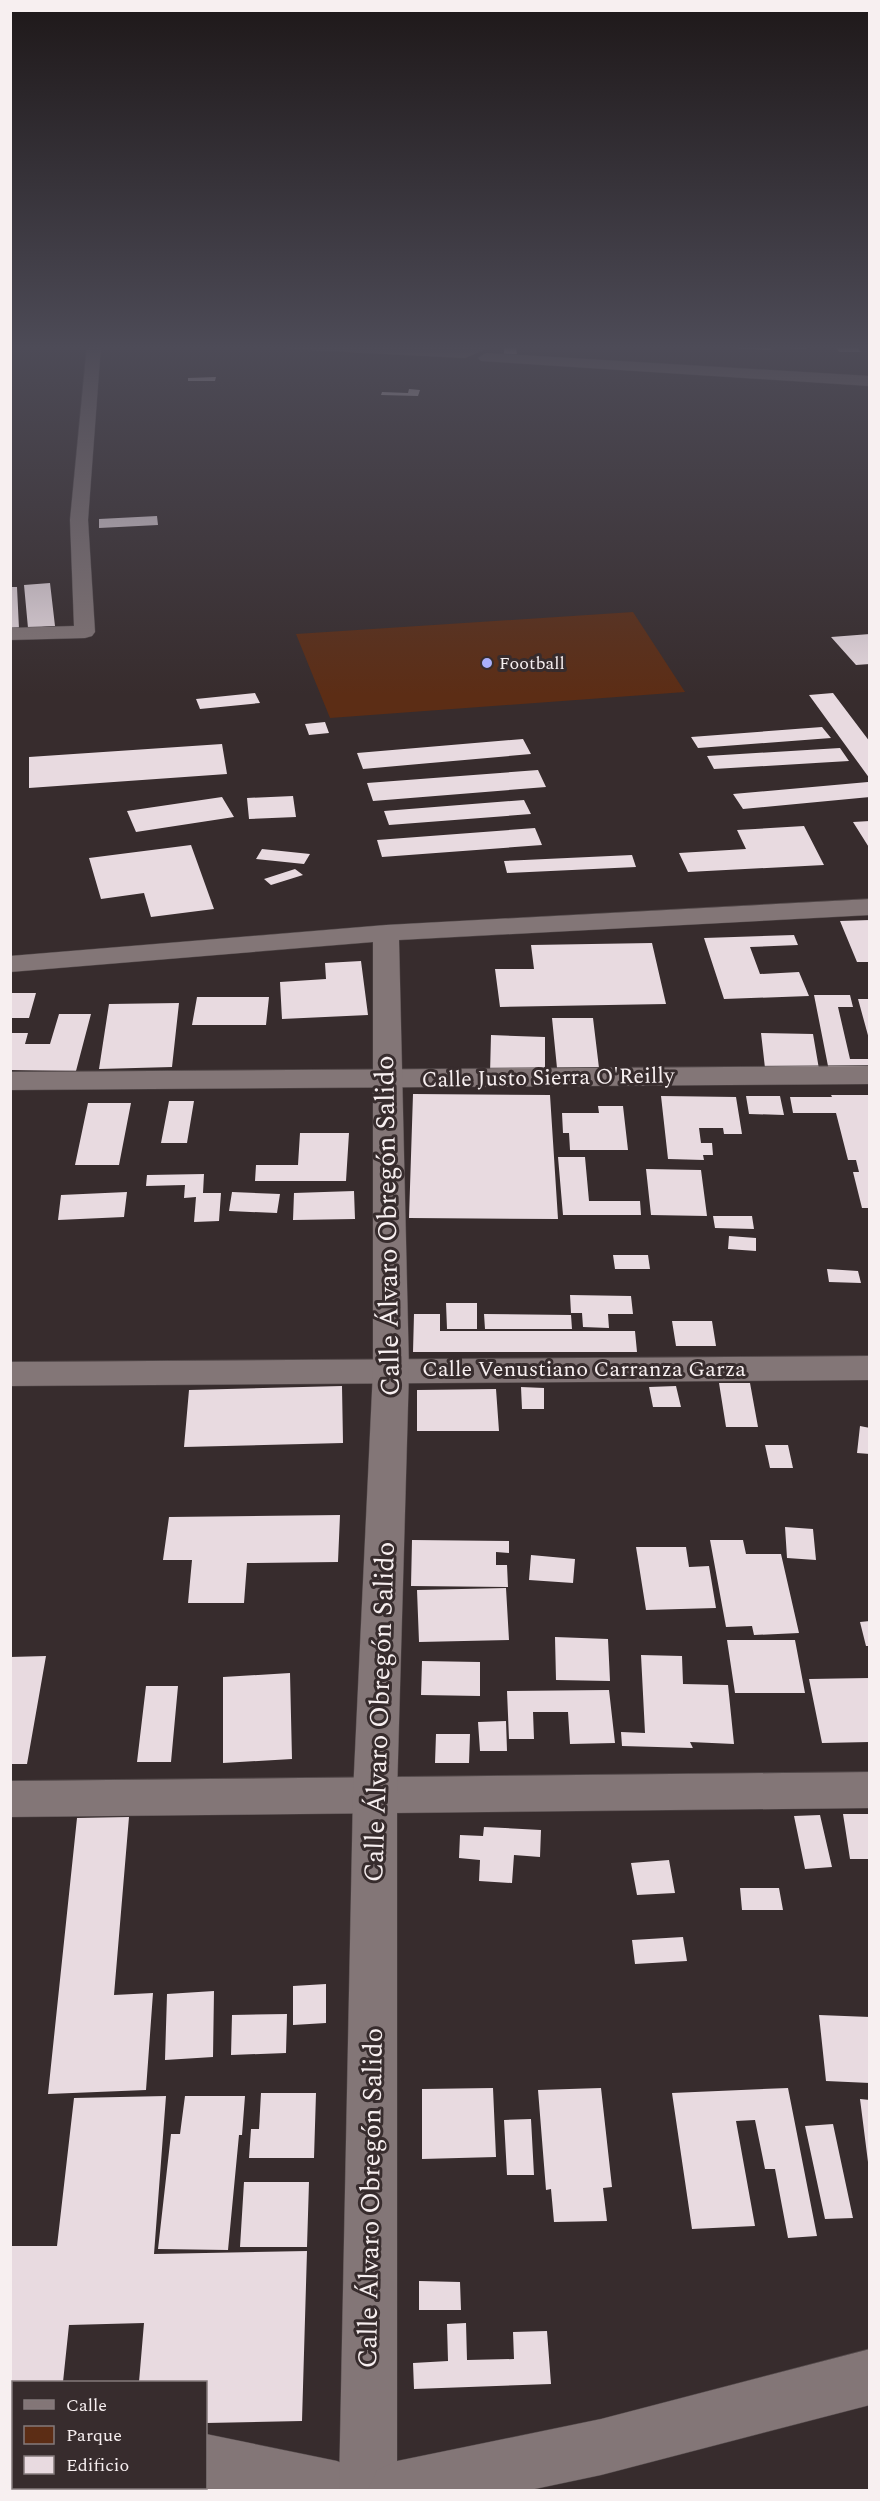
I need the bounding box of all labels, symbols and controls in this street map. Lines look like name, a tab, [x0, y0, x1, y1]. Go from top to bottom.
place label: Football	[499, 650, 565, 677]
marker: Football	[480, 656, 494, 670]
street label: Calle Álvaro Obregón Salido	[364, 1055, 412, 1397]
street label: Calle Justo Sierra O'Reilly	[421, 1059, 676, 1097]
street label: Calle Venustiano Carranza Garza	[422, 1353, 746, 1386]
street label: Calle Álvaro Obregón Salido	[353, 1541, 407, 1883]
street label: Calle Álvaro Obregón Salido	[347, 2027, 395, 2369]
legend	[12, 2381, 207, 2489]
text: Calle	[66, 2392, 107, 2419]
text: Parque	[66, 2422, 122, 2449]
text: Edificio	[66, 2452, 129, 2479]

